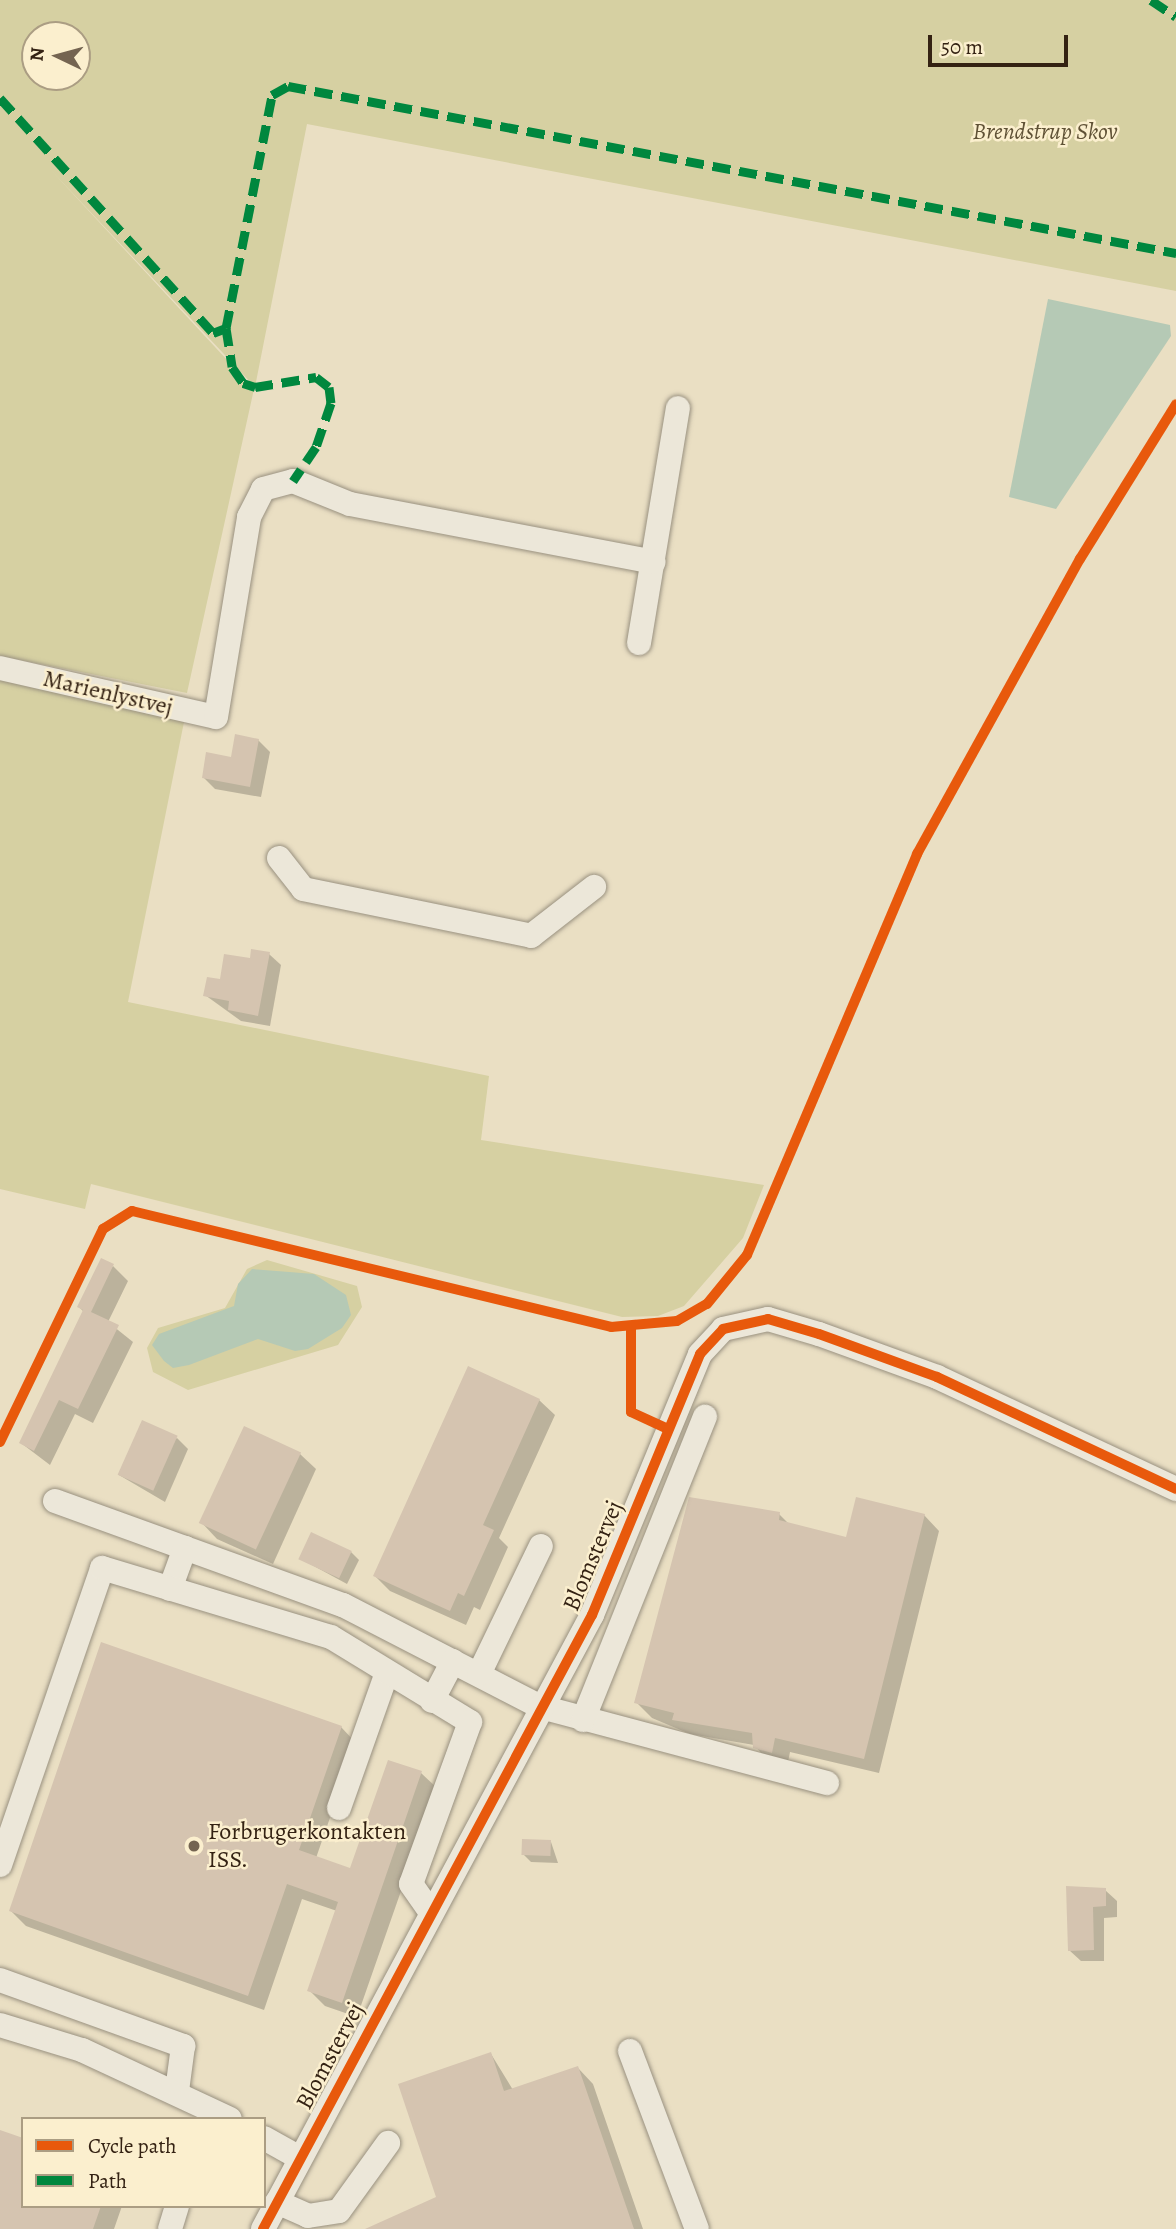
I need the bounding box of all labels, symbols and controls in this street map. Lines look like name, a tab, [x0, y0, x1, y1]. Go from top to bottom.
north arrow	[21, 21, 91, 91]
scale bar	[931, 21, 1071, 65]
text: 50 m	[941, 33, 983, 61]
text: N	[24, 46, 51, 62]
park label: Brendstrup Skov	[973, 118, 1117, 146]
street label: Marienlystvej	[40, 664, 176, 722]
street label: Blomstervej	[557, 1497, 629, 1615]
place label: Forbrugerkontakten ISS.	[208, 1818, 406, 1874]
marker: Forbrugerkontakten ISS.	[186, 1838, 202, 1854]
street label: Blomstervej	[290, 1998, 370, 2114]
legend	[21, 2117, 266, 2208]
text: Cycle path	[88, 2132, 177, 2160]
text: Path	[88, 2167, 127, 2195]

